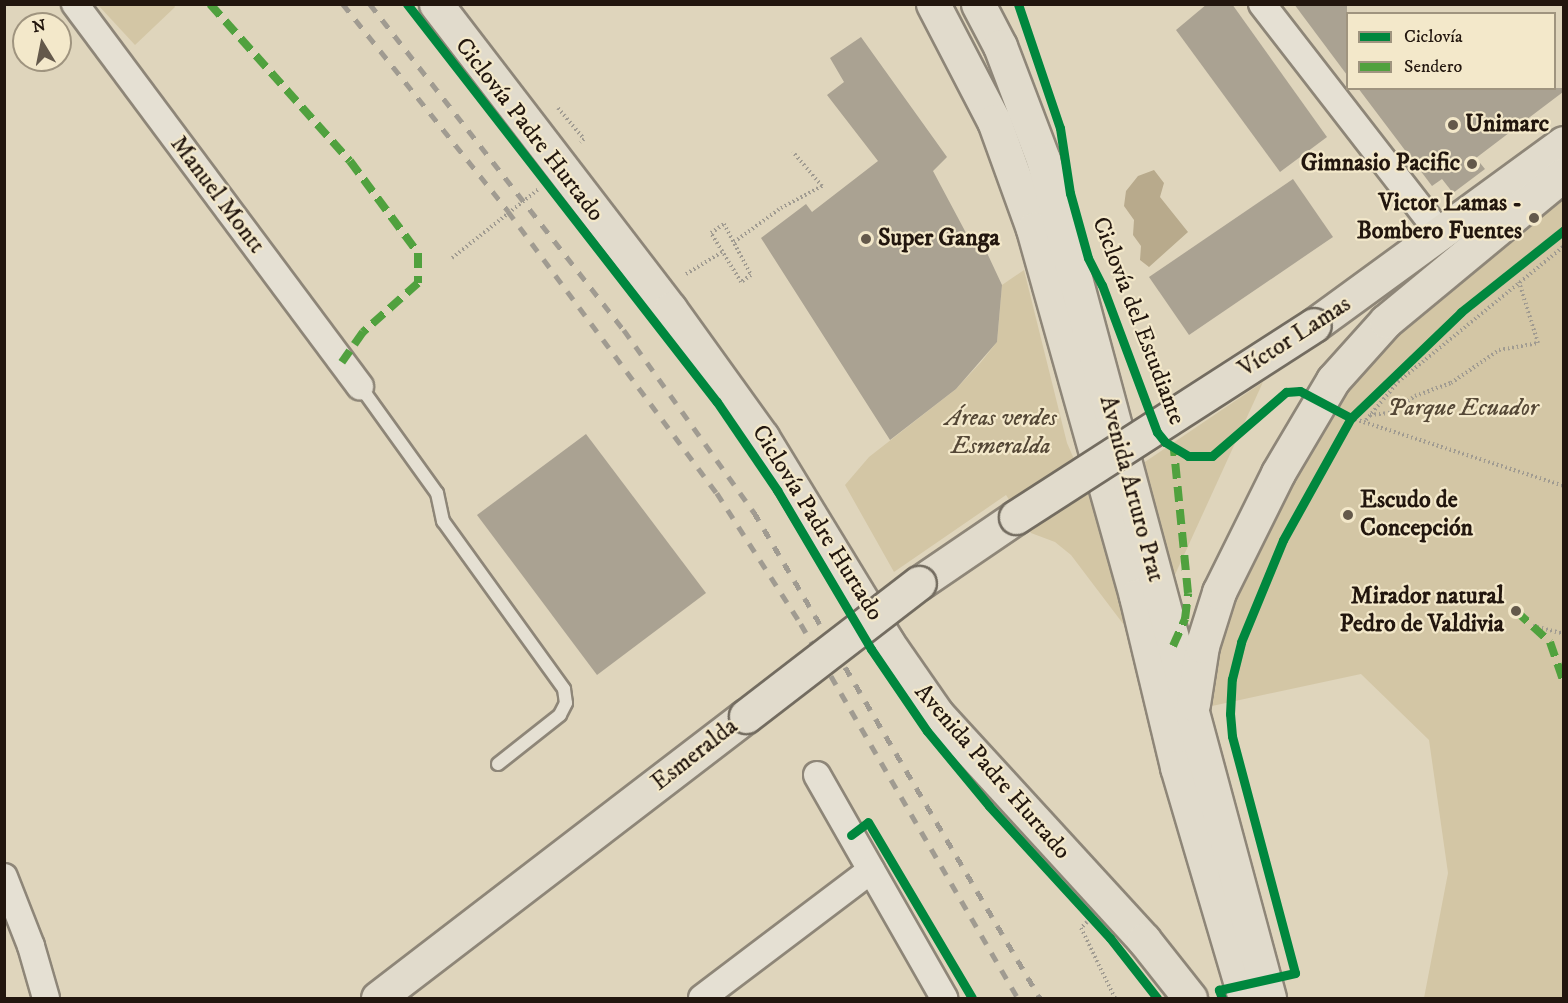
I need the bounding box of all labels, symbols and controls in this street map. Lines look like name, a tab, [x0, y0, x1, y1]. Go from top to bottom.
north arrow	[12, 12, 72, 72]
legend	[1346, 12, 1556, 90]
text: N	[31, 15, 47, 37]
text: Ciclovía	[1404, 26, 1463, 48]
street label: Ciclovía Padre Hurtado	[448, 32, 610, 228]
text: Sendero	[1404, 56, 1462, 78]
place label: Unimarc	[1465, 111, 1549, 139]
marker: Unimarc	[1446, 118, 1460, 132]
street label: Manuel Montt	[164, 131, 270, 259]
place label: Gimnasio Pacific	[1301, 150, 1460, 178]
marker: Gimnasio Pacific	[1465, 157, 1479, 171]
place label: Victor Lamas - Bombero Fuentes	[1357, 190, 1522, 246]
marker: Victor Lamas - Bombero Fuentes	[1527, 211, 1541, 225]
street label: Ciclovía del Estudiante	[1085, 213, 1191, 429]
place label: Super Ganga	[878, 225, 1000, 253]
marker: Super Ganga	[859, 232, 873, 246]
street label: Víctor Lamas	[1233, 290, 1357, 384]
street label: Avenida Arturo Prat	[1092, 393, 1170, 585]
park label: Parque Ecuador	[1388, 395, 1538, 423]
park label: Áreas verdes Esmeralda	[945, 405, 1057, 461]
street label: Ciclovía Padre Hurtado	[745, 420, 889, 626]
place label: Escudo de Concepción	[1360, 487, 1473, 543]
marker: Escudo de Concepción	[1341, 508, 1355, 522]
place label: Mirador natural Pedro de Valdivia	[1339, 583, 1504, 639]
marker: Mirador natural Pedro de Valdivia	[1509, 604, 1523, 618]
street label: Avenida Padre Hurtado	[908, 678, 1076, 866]
street label: Esmeralda	[646, 712, 744, 798]

